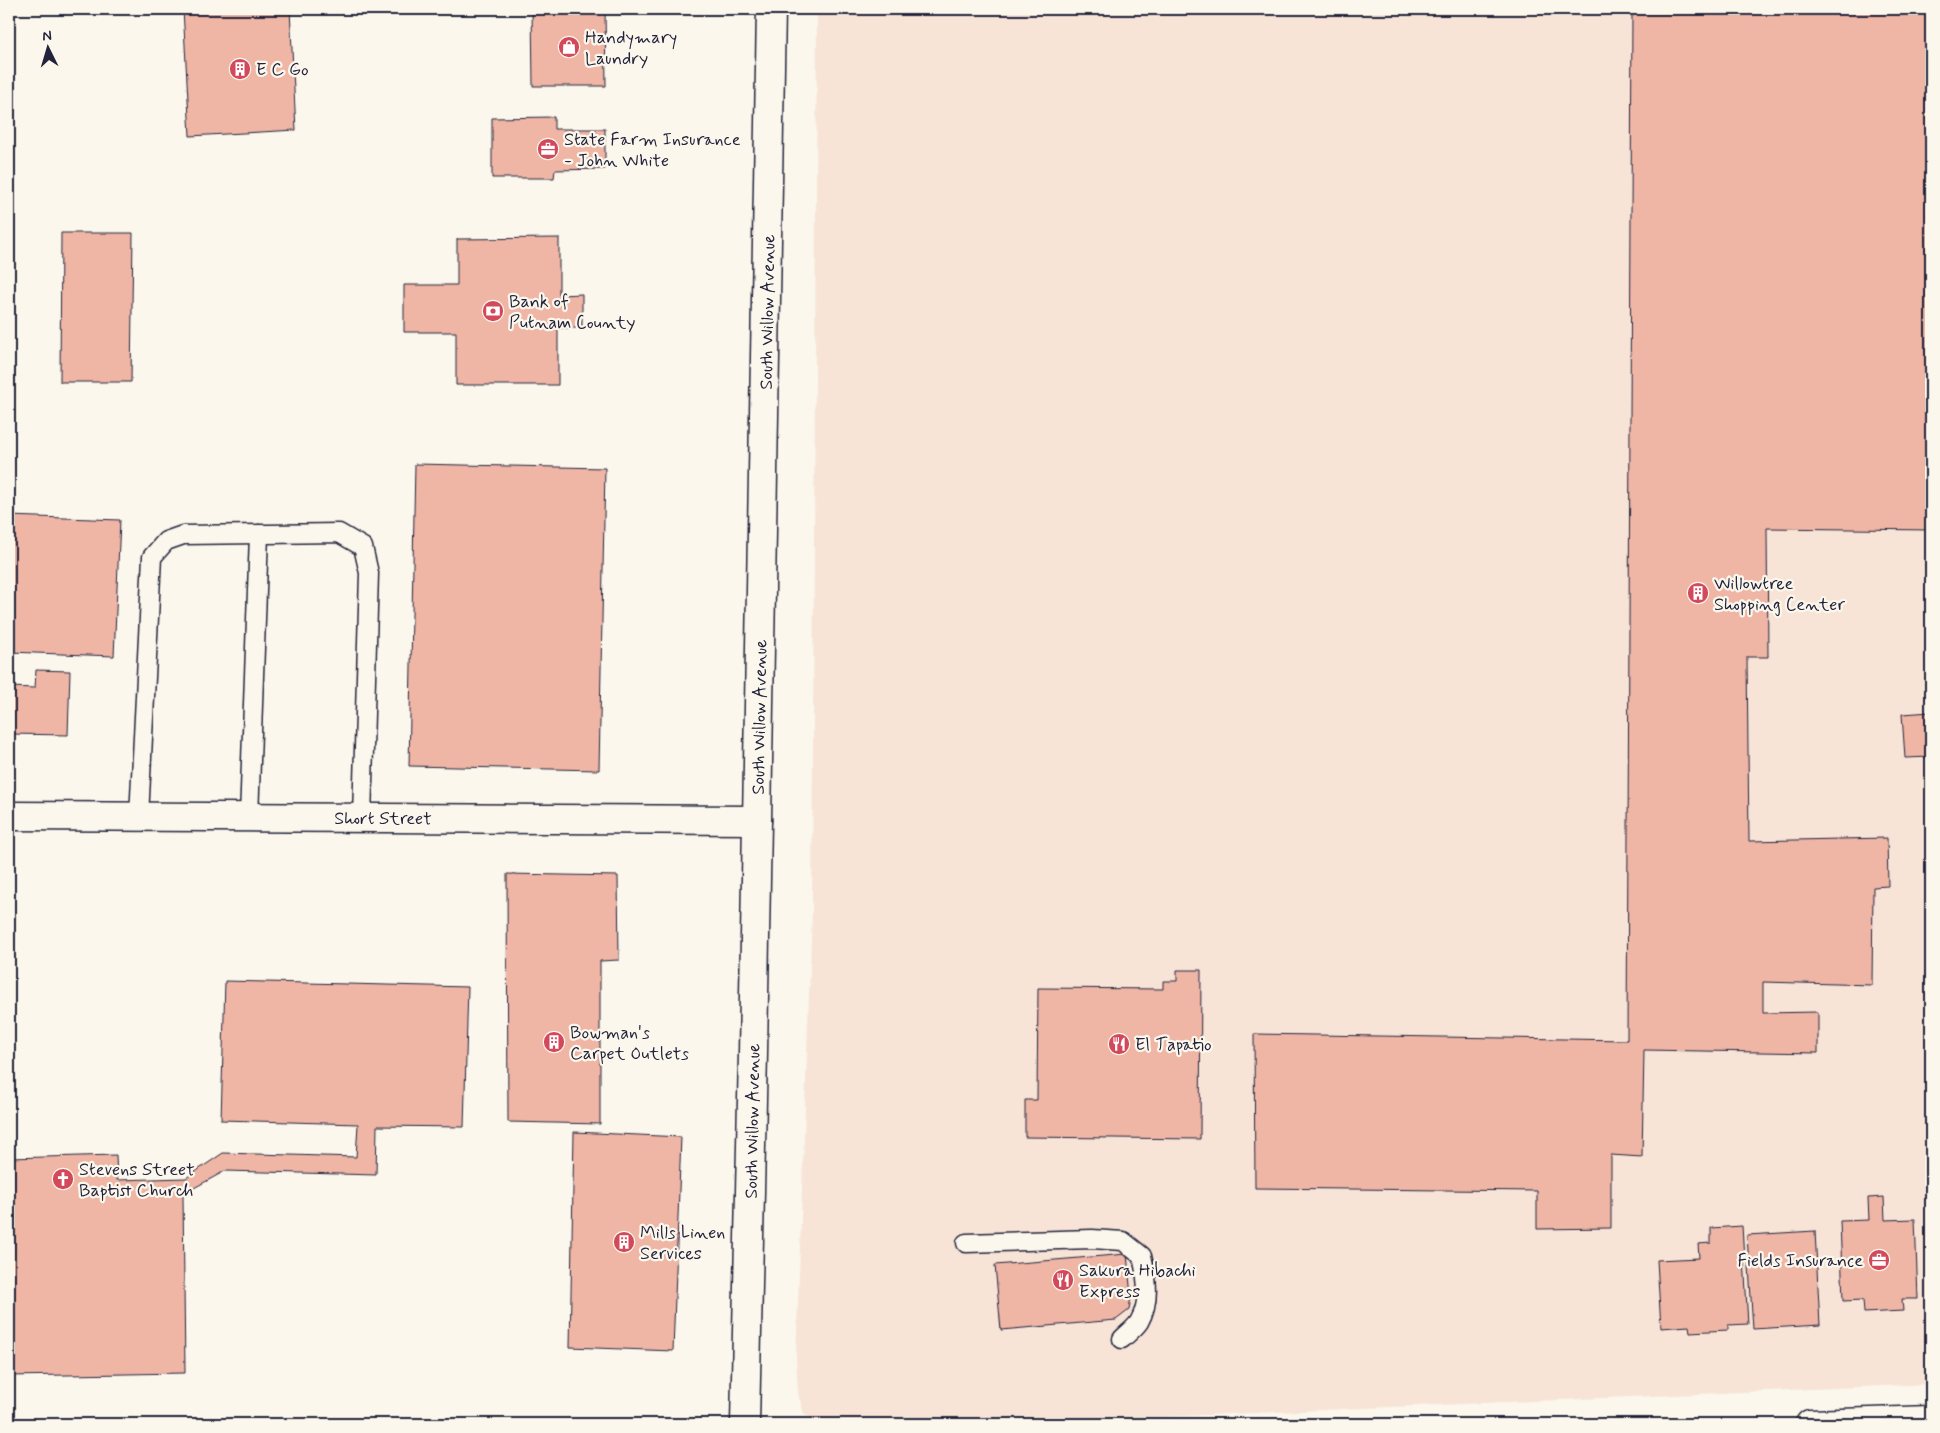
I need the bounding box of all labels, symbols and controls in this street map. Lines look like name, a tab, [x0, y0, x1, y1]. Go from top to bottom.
north arrow	[22, 22, 72, 72]
place label: Handymary Laundry	[585, 26, 677, 71]
text: N	[42, 27, 52, 45]
shop icon: Handymary Laundry	[557, 35, 581, 59]
building icon: E C Go	[228, 57, 252, 81]
place label: E C Go	[256, 58, 309, 82]
place label: State Farm Insurance - John White	[564, 128, 741, 173]
office icon: State Farm Insurance - John White	[536, 137, 560, 161]
street label: South Willow Avenue	[755, 234, 781, 390]
place label: Bank of Putnam County	[509, 290, 635, 335]
bank icon: Bank of Putnam County	[481, 299, 505, 323]
place label: Willowtree Shopping Center	[1714, 572, 1845, 617]
building icon: Willowtree Shopping Center	[1686, 581, 1710, 605]
street label: South Willow Avenue	[747, 639, 773, 795]
street label: Short Street	[334, 807, 432, 831]
place label: Bowman's Carpet Outlets	[570, 1021, 689, 1066]
building icon: Bowman's Carpet Outlets	[542, 1030, 566, 1054]
restaurant icon: El Tapatio	[1107, 1032, 1131, 1056]
place label: El Tapatio	[1135, 1033, 1212, 1057]
street label: South Willow Avenue	[740, 1043, 766, 1199]
place label: Stevens Street Baptist Church	[79, 1158, 195, 1203]
church icon: Stevens Street Baptist Church	[51, 1167, 75, 1191]
place label: Mills Linen Services	[640, 1221, 725, 1266]
building icon: Mills Linen Services	[612, 1230, 636, 1254]
office icon: Fields Insurance	[1867, 1248, 1891, 1272]
place label: Fields Insurance	[1738, 1249, 1863, 1273]
place label: Sakura Hibachi Express	[1079, 1259, 1196, 1304]
restaurant icon: Sakura Hibachi Express	[1051, 1268, 1075, 1292]

